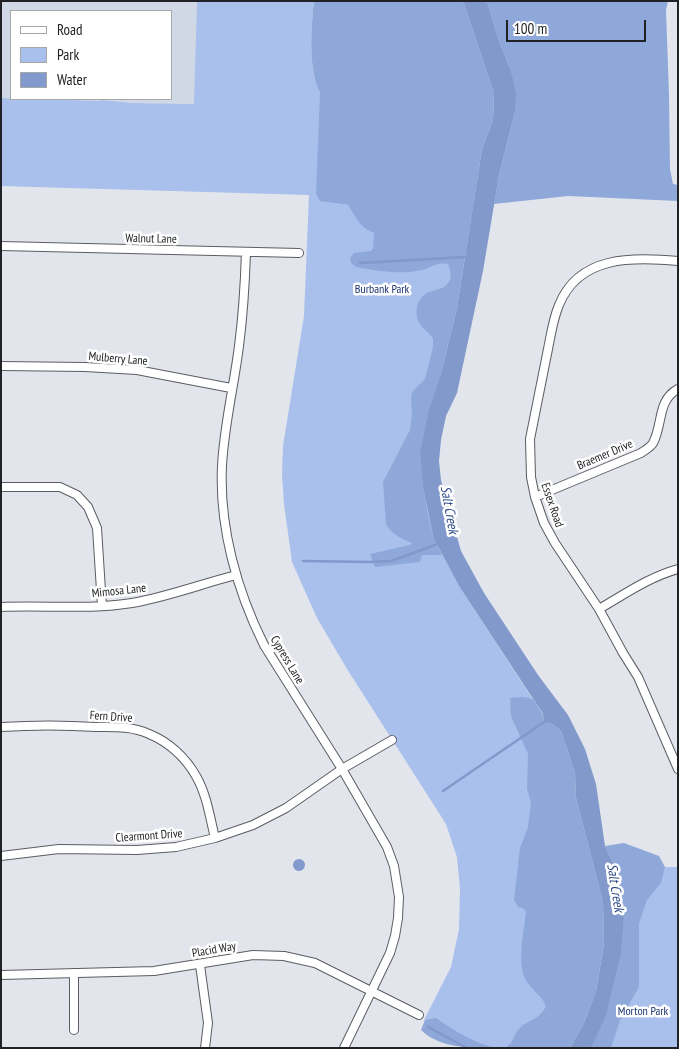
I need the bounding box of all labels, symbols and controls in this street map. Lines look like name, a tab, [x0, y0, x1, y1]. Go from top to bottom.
legend	[10, 10, 172, 100]
scale bar	[509, 10, 649, 42]
text: 100 m	[514, 19, 547, 38]
text: Road	[57, 20, 83, 39]
text: Park	[57, 45, 79, 64]
text: Water	[57, 70, 87, 89]
street label: Walnut Lane	[125, 231, 177, 247]
park label: Burbank Park	[355, 283, 409, 297]
street label: Mulberry Lane	[88, 349, 148, 369]
street label: Braemer Drive	[575, 437, 635, 473]
street label: Essex Road	[538, 481, 566, 529]
water label: Salt Creek	[437, 485, 461, 535]
street label: Mimosa Lane	[91, 581, 147, 601]
street label: Cypress Lane	[267, 633, 307, 687]
street label: Fern Drive	[89, 708, 133, 726]
street label: Clearmont Drive	[115, 826, 183, 846]
water label: Salt Creek	[603, 863, 627, 913]
street label: Placid Way	[191, 939, 237, 961]
park label: Morton Park	[618, 1005, 668, 1019]

